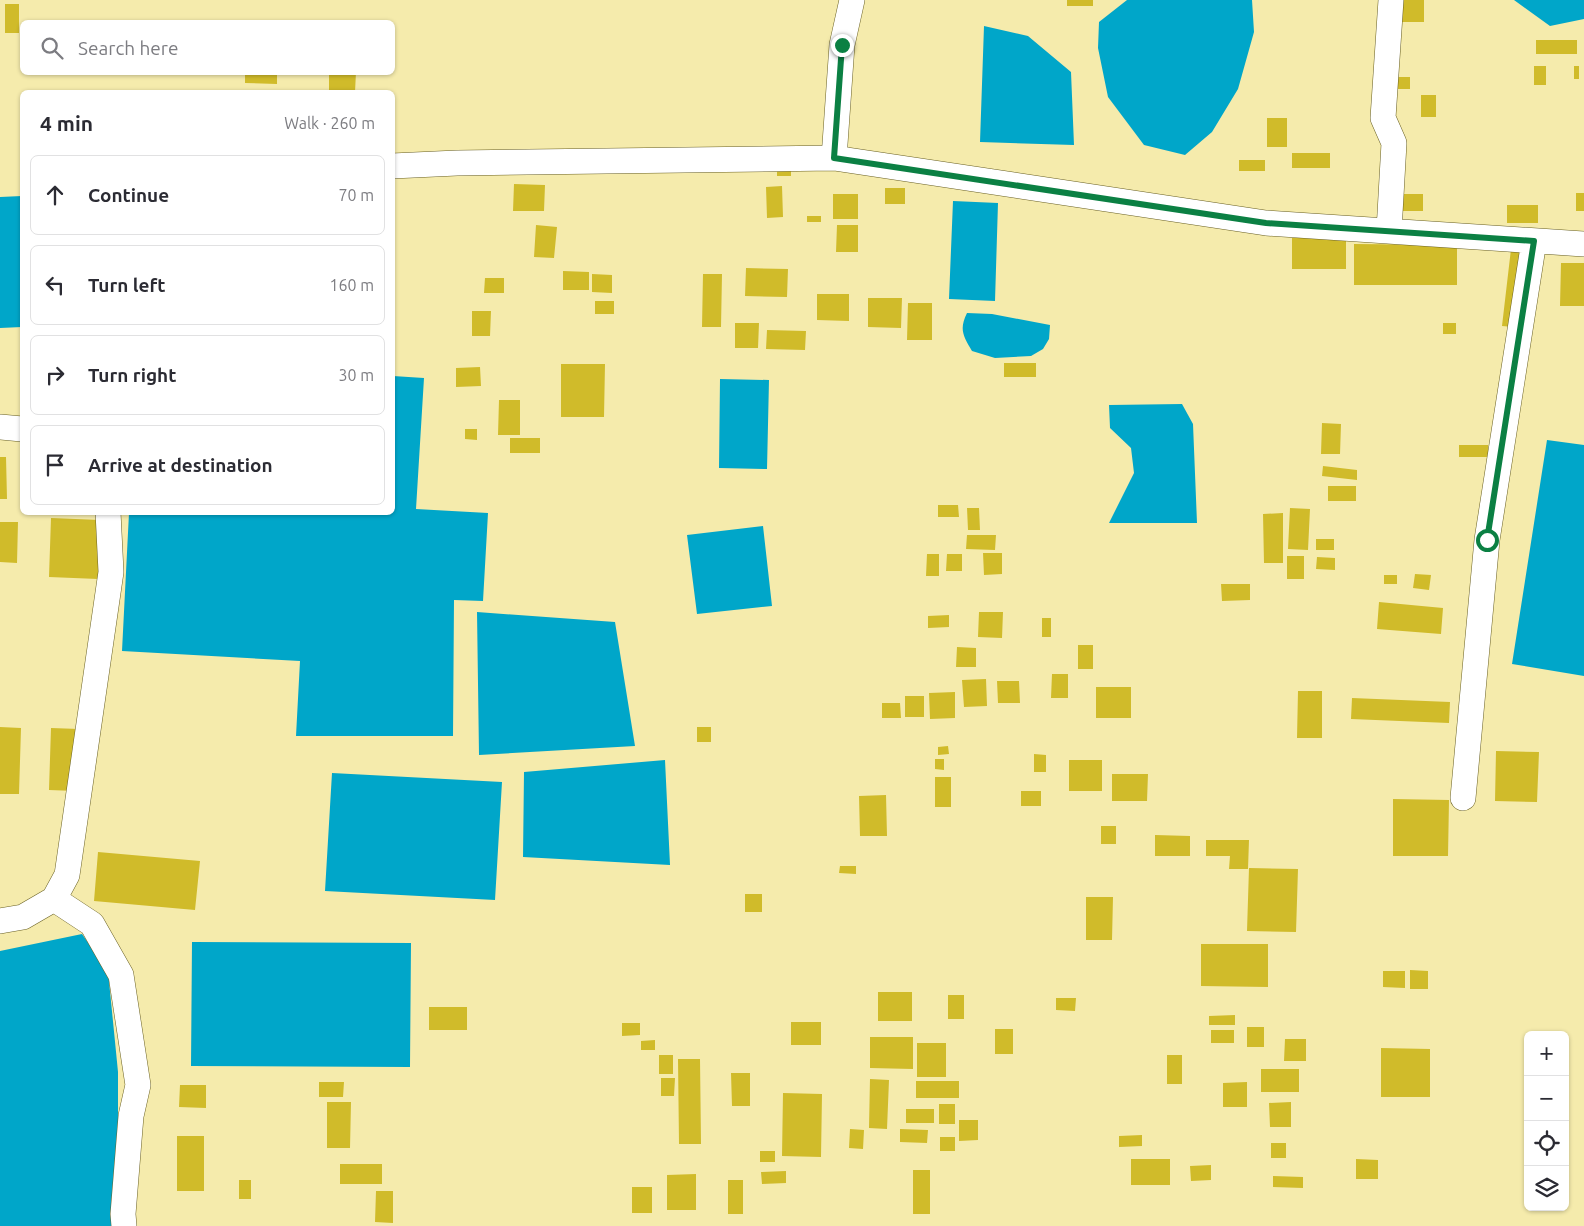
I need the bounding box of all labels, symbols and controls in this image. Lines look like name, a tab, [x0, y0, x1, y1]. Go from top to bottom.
search box	[20, 20, 395, 75]
icon: search	[38, 34, 66, 62]
route end	[831, 34, 854, 57]
text: Search here	[78, 37, 178, 59]
text: 4 min	[40, 111, 93, 135]
text: Walk · 260 m	[284, 114, 375, 132]
icon: ahead	[41, 181, 69, 209]
text: Continue	[88, 184, 169, 206]
text: 70 m	[338, 186, 374, 204]
icon: left	[41, 271, 69, 299]
text: Turn left	[88, 274, 166, 296]
text: 160 m	[329, 276, 374, 294]
icon: right	[41, 361, 69, 389]
text: Turn right	[88, 364, 176, 386]
text: 30 m	[338, 366, 374, 384]
icon: arrive	[41, 451, 69, 479]
text: Arrive at destination	[88, 454, 273, 476]
route start	[1476, 529, 1499, 552]
map controls	[1524, 1031, 1569, 1211]
button: +	[1524, 1031, 1569, 1076]
button: −	[1524, 1076, 1569, 1121]
button: locate	[1524, 1121, 1569, 1166]
button: layers	[1524, 1166, 1569, 1211]

